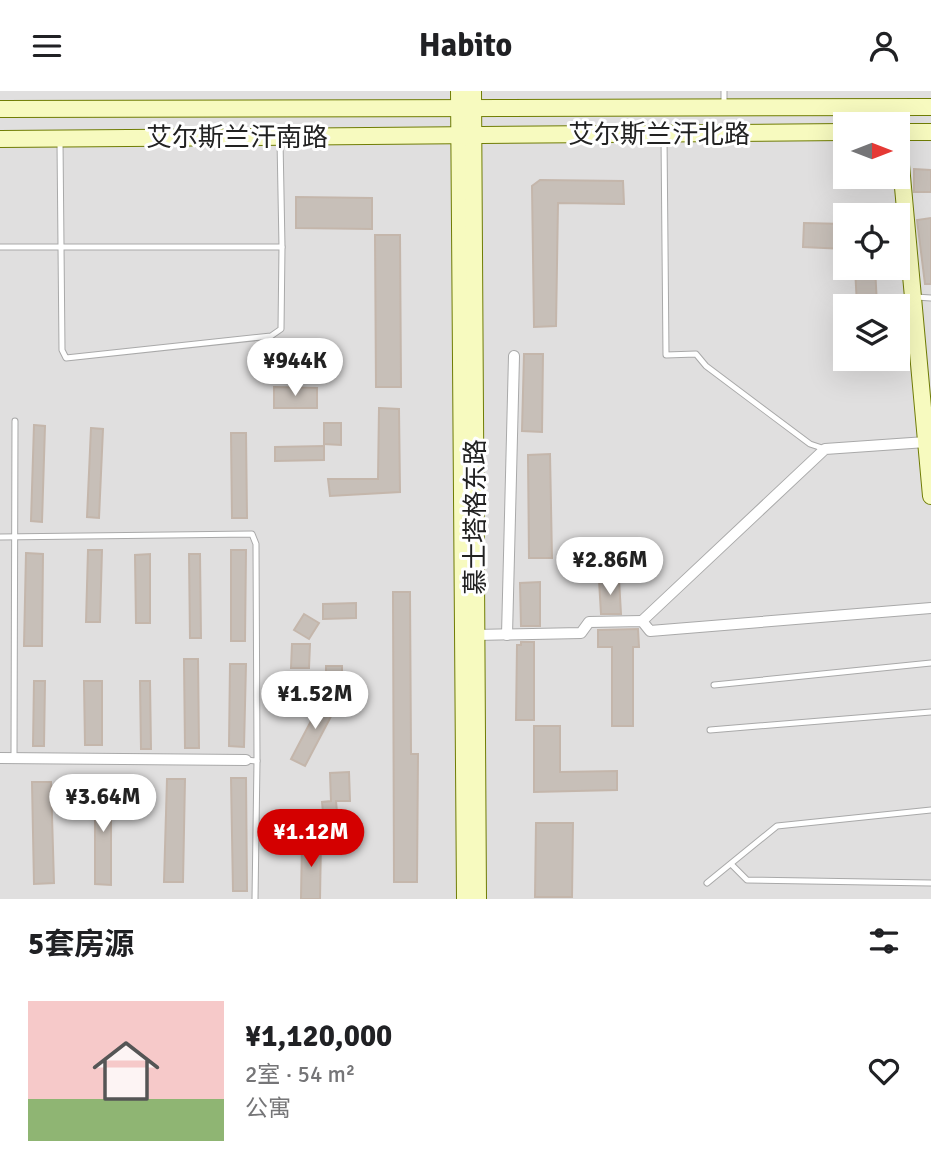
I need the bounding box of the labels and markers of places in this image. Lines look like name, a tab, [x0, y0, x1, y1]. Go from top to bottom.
pin: ¥944K	[246, 338, 344, 398]
pin: ¥2.86M	[553, 538, 667, 597]
pin: ¥1.52M	[258, 671, 372, 731]
pin: ¥3.64M	[46, 775, 160, 834]
pin: ¥1.12M	[254, 809, 368, 869]

